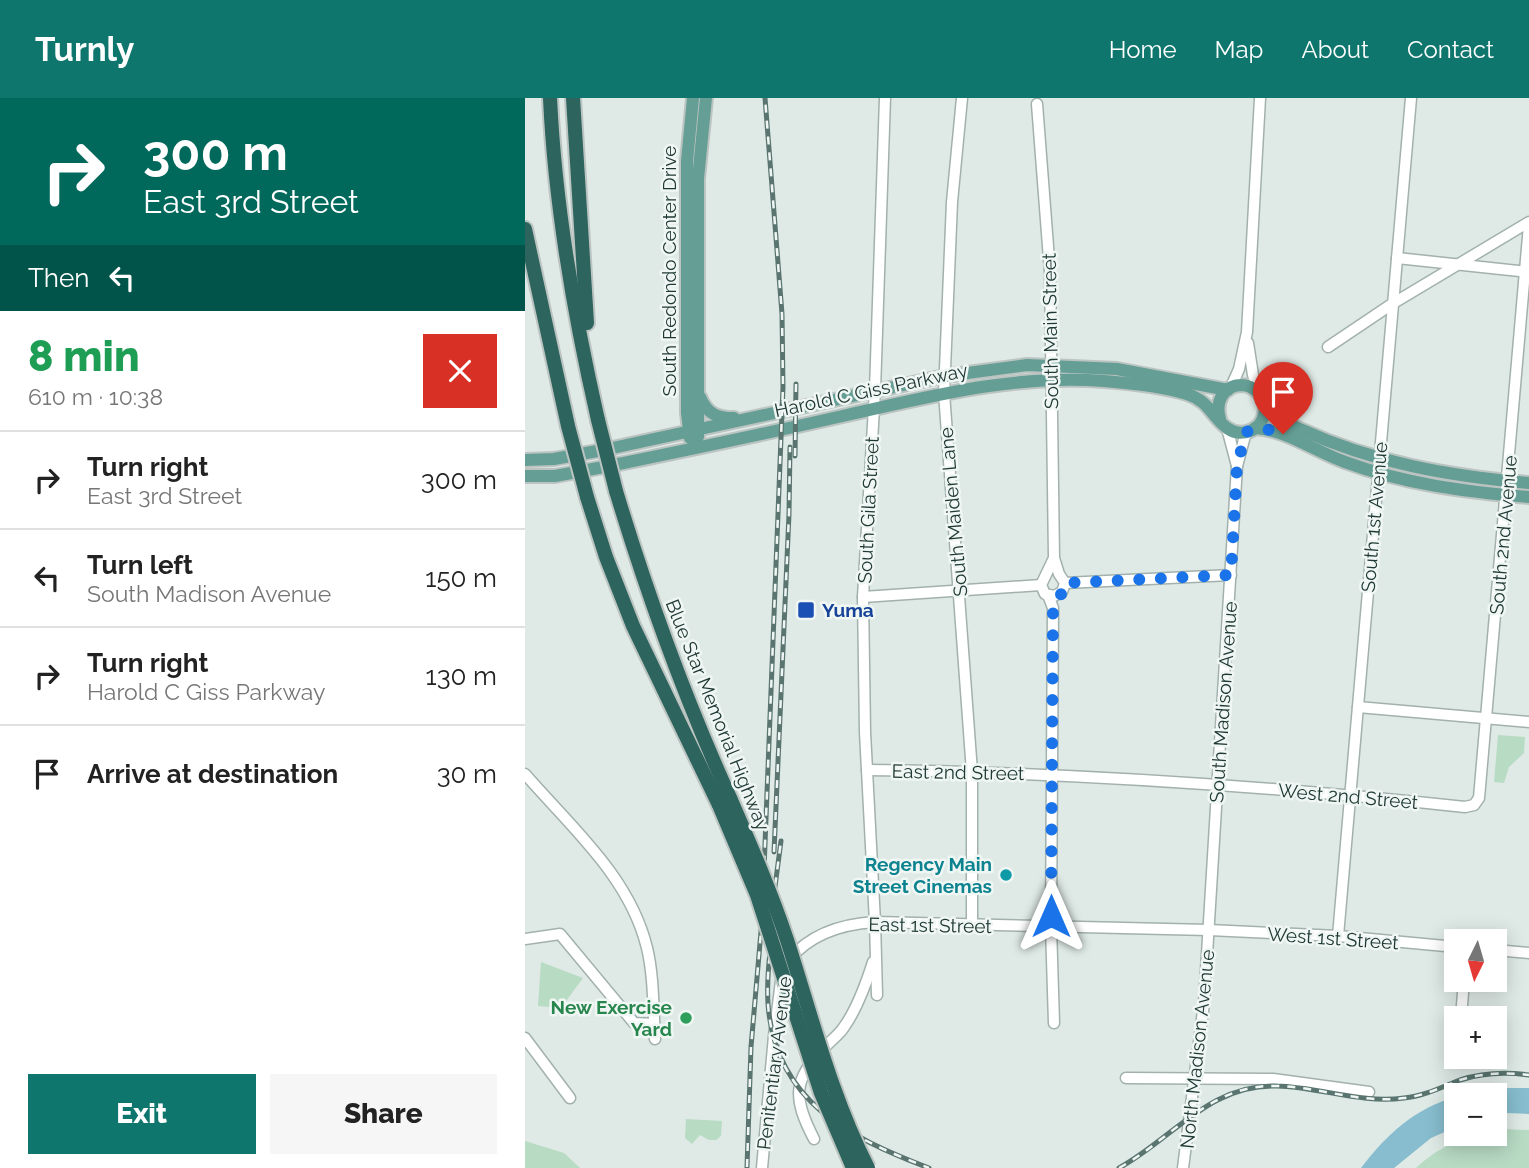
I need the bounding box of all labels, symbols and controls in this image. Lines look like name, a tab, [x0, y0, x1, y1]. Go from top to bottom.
text: Turnly	[35, 30, 134, 69]
text: Home	[1109, 35, 1177, 64]
text: Map	[1215, 35, 1263, 64]
text: About	[1301, 35, 1369, 64]
text: Contact	[1407, 35, 1494, 64]
text: 300 m	[143, 124, 288, 181]
icon: right	[28, 126, 119, 217]
street label: South Redondo Center Drive	[658, 146, 680, 396]
text: East 3rd Street	[143, 183, 359, 220]
street label: South Main Street	[1038, 252, 1062, 409]
icon: left	[103, 259, 141, 297]
text: Then	[28, 263, 89, 293]
text: 8 min	[28, 332, 140, 381]
button: close	[423, 334, 497, 408]
street label: Harold C Giss Parkway	[772, 359, 970, 421]
pin	[1253, 362, 1313, 434]
icon: arrive	[1264, 373, 1302, 411]
text: 610 m · 10:38	[28, 383, 163, 410]
street label: South Maiden Lane	[935, 426, 971, 598]
street label: South Gila Street	[853, 435, 883, 584]
street label: South 1st Avenue	[1356, 441, 1392, 593]
text: Turn right	[87, 452, 208, 482]
street label: South 2nd Avenue	[1485, 454, 1521, 616]
icon: right	[28, 461, 66, 499]
text: 300 m	[421, 465, 497, 495]
text: East 3rd Street	[87, 482, 242, 509]
text: Turn left	[87, 550, 193, 580]
icon: left	[28, 559, 66, 597]
text: 150 m	[425, 563, 497, 593]
text: South Madison Avenue	[87, 580, 331, 607]
street label: Blue Star Memorial Highway	[661, 596, 775, 834]
place label: Yuma	[822, 599, 874, 621]
marker: Yuma	[796, 600, 816, 620]
street label: South Madison Avenue	[1205, 601, 1241, 803]
text: Turn right	[87, 648, 208, 678]
icon: right	[28, 657, 66, 695]
text: 130 m	[426, 661, 497, 691]
text: Harold C Giss Parkway	[87, 678, 325, 705]
icon: arrive	[28, 755, 66, 793]
text: Arrive at destination	[87, 759, 338, 789]
text: 30 m	[437, 759, 497, 789]
street label: East 2nd Street	[892, 760, 1025, 784]
street label: West 2nd Street	[1277, 779, 1420, 813]
place label: Regency Main Street Cinemas	[853, 853, 992, 897]
marker: Regency Main Street Cinemas	[998, 867, 1014, 883]
position arrow	[1014, 879, 1088, 953]
street label: East 1st Street	[868, 913, 993, 937]
street label: West 1st Street	[1267, 922, 1400, 954]
north arrow	[1444, 929, 1507, 992]
map controls	[1444, 929, 1507, 1146]
street label: North Madison Avenue	[1176, 948, 1218, 1150]
street label: Penitentiary Avenue	[752, 975, 796, 1151]
place label: New Exercise Yard	[551, 996, 672, 1040]
button: +	[1444, 1006, 1507, 1069]
marker: New Exercise Yard	[678, 1010, 694, 1026]
button: Exit	[28, 1074, 256, 1154]
button: Share	[270, 1074, 497, 1154]
button: −	[1444, 1083, 1507, 1146]

